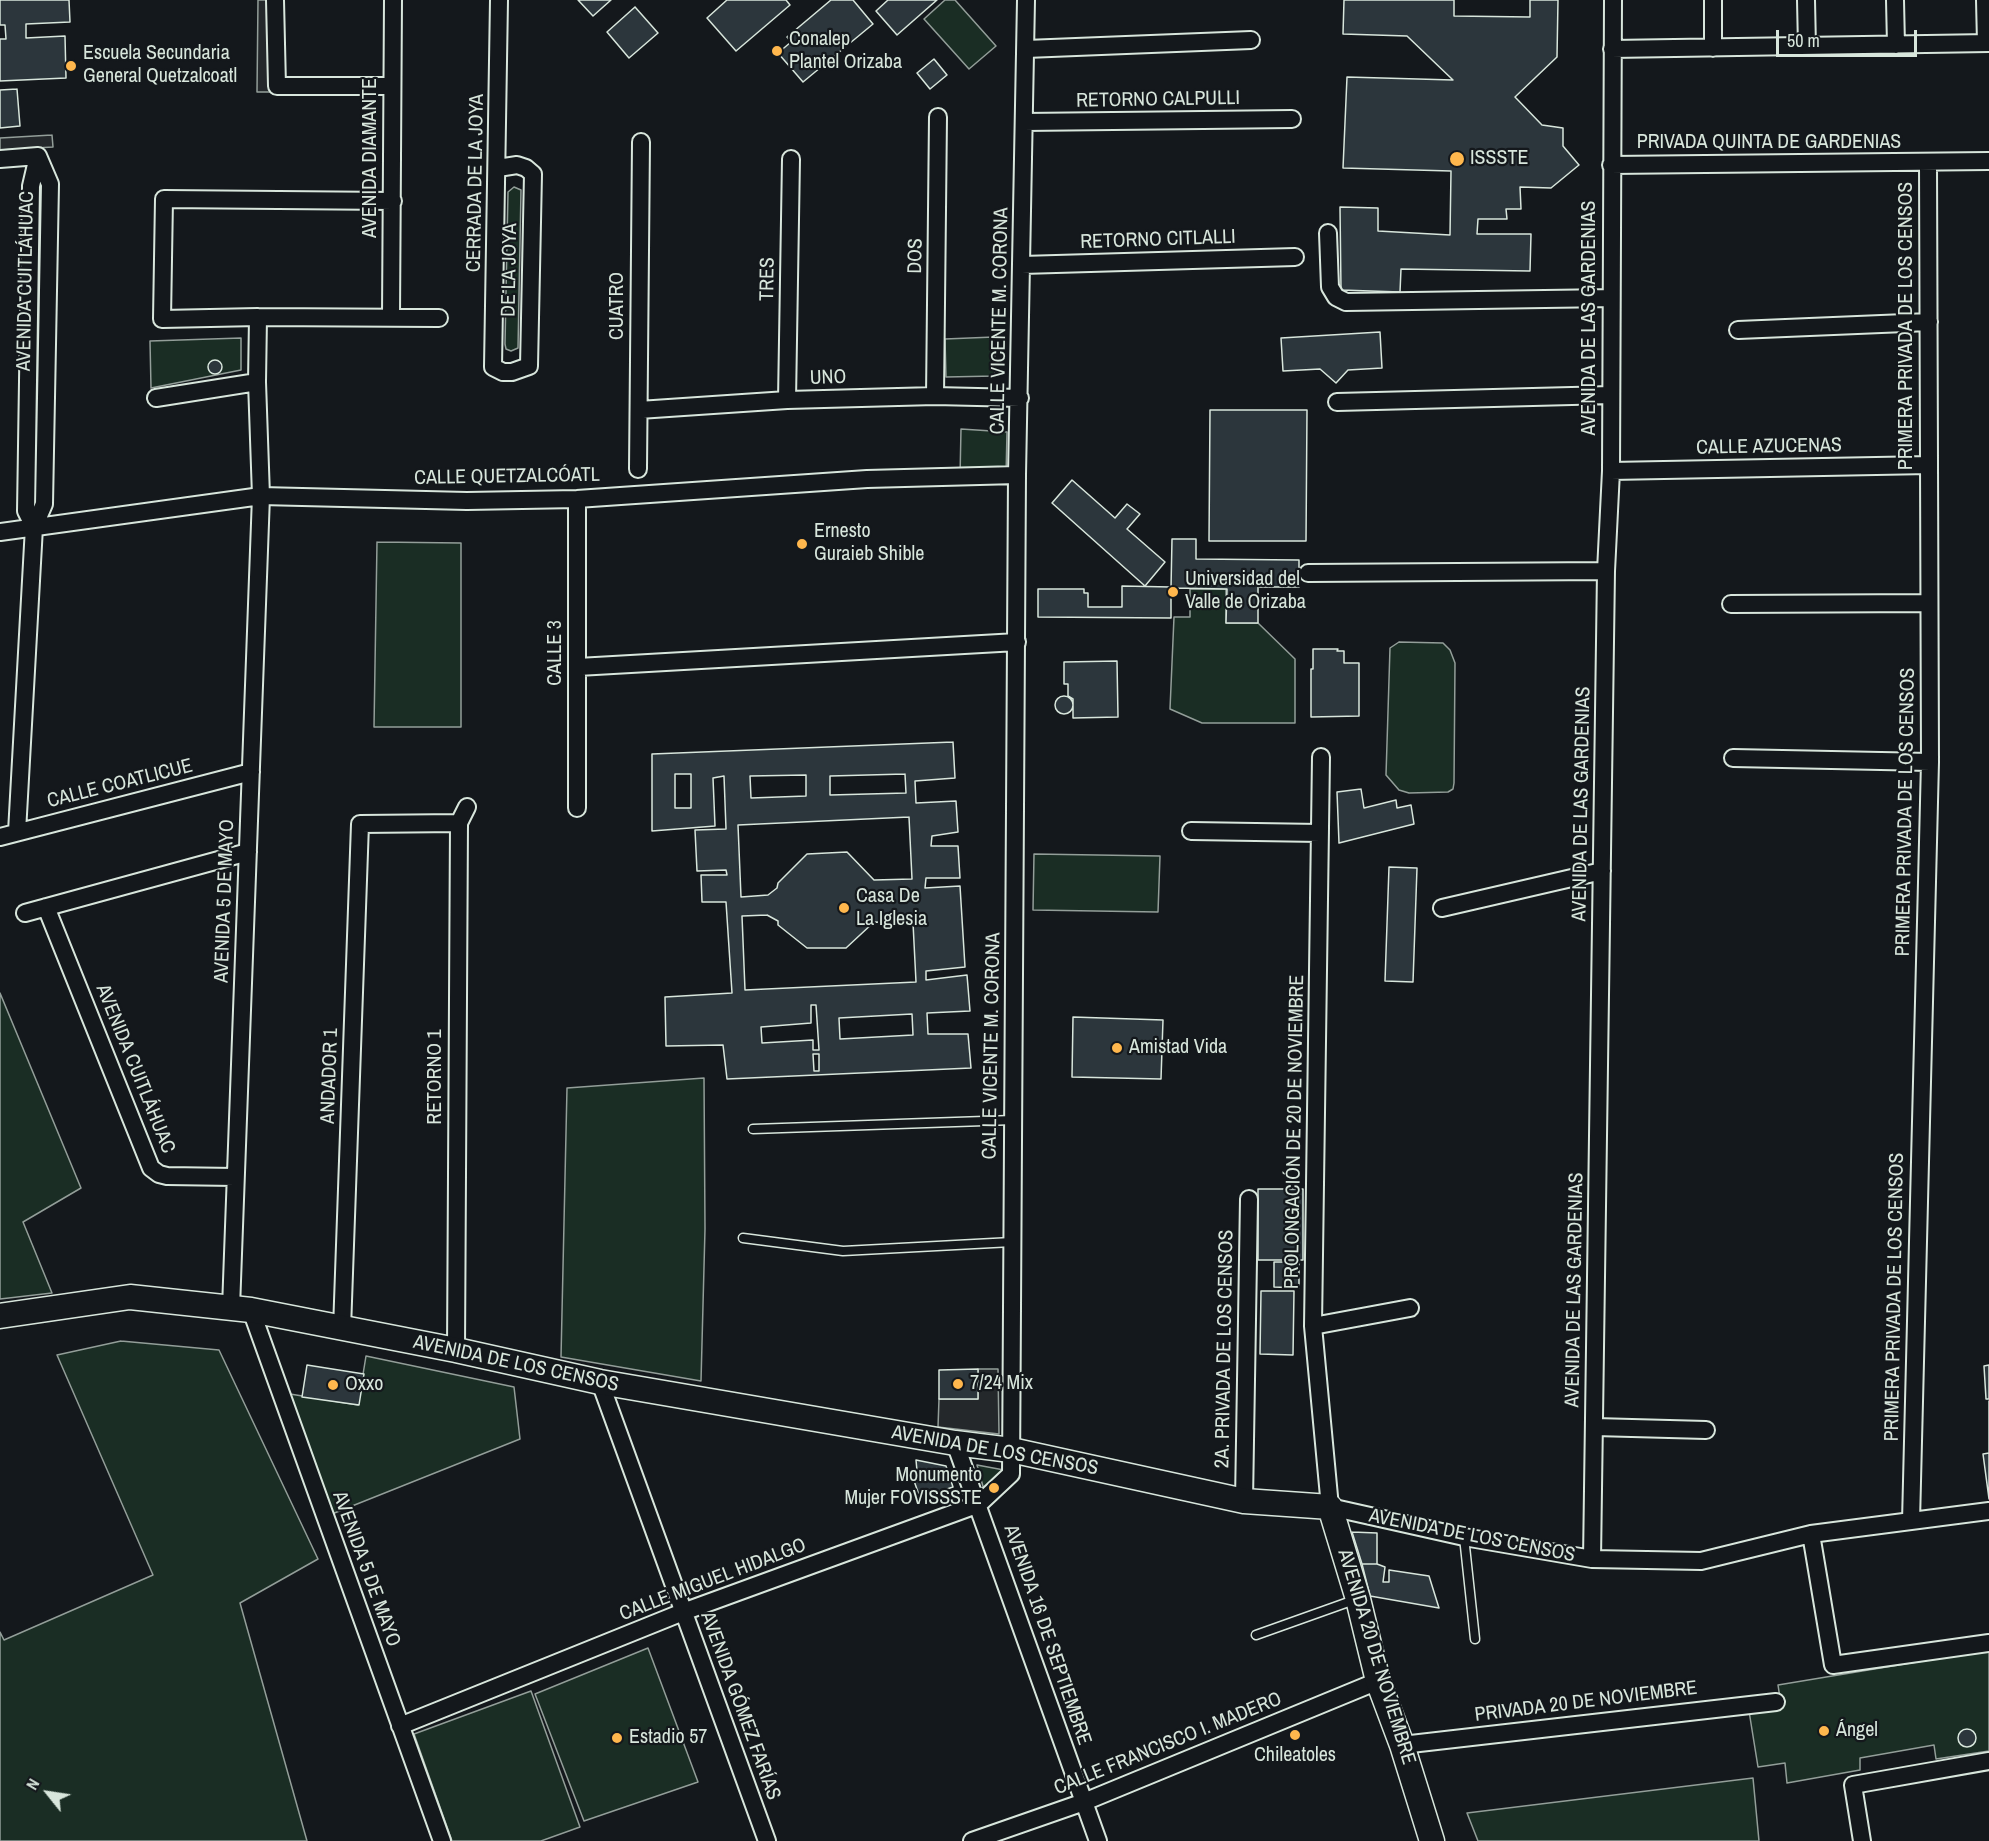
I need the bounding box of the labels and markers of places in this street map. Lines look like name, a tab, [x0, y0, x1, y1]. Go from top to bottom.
place label: Conalep Plantel Orizaba	[789, 28, 902, 75]
place label: Escuela Secundaria General Quetzalcoatl	[83, 42, 237, 89]
marker: Conalep Plantel Orizaba	[770, 44, 784, 58]
marker: Escuela Secundaria General Quetzalcoatl	[64, 59, 78, 73]
place label: ISSSTE	[1470, 147, 1528, 171]
marker: ISSSTE	[1448, 150, 1466, 168]
place label: Ernesto Guraieb Shible	[814, 520, 924, 567]
marker: Ernesto Guraieb Shible	[795, 537, 809, 551]
place label: Universidad del Valle de Orizaba	[1185, 568, 1306, 615]
marker: Universidad del Valle de Orizaba	[1166, 585, 1180, 599]
place label: Casa De La Iglesia	[856, 885, 927, 932]
marker: Casa De La Iglesia	[837, 901, 851, 915]
place label: Amistad Vida	[1129, 1036, 1227, 1060]
marker: Amistad Vida	[1110, 1041, 1124, 1055]
place label: 7/24 Mix	[970, 1372, 1033, 1396]
place label: Oxxo	[345, 1373, 383, 1397]
marker: 7/24 Mix	[951, 1377, 965, 1391]
marker: Oxxo	[326, 1378, 340, 1392]
place label: Monumento Mujer FOVISSSTE	[844, 1464, 982, 1511]
marker: Monumento Mujer FOVISSSTE	[987, 1481, 1001, 1495]
place label: Ángel	[1836, 1719, 1878, 1743]
marker: Ángel	[1817, 1724, 1831, 1738]
place label: Estadio 57	[629, 1726, 707, 1750]
marker: Chileatoles	[1288, 1728, 1302, 1742]
marker: Estadio 57	[610, 1731, 624, 1745]
place label: Chileatoles	[1254, 1744, 1336, 1768]

